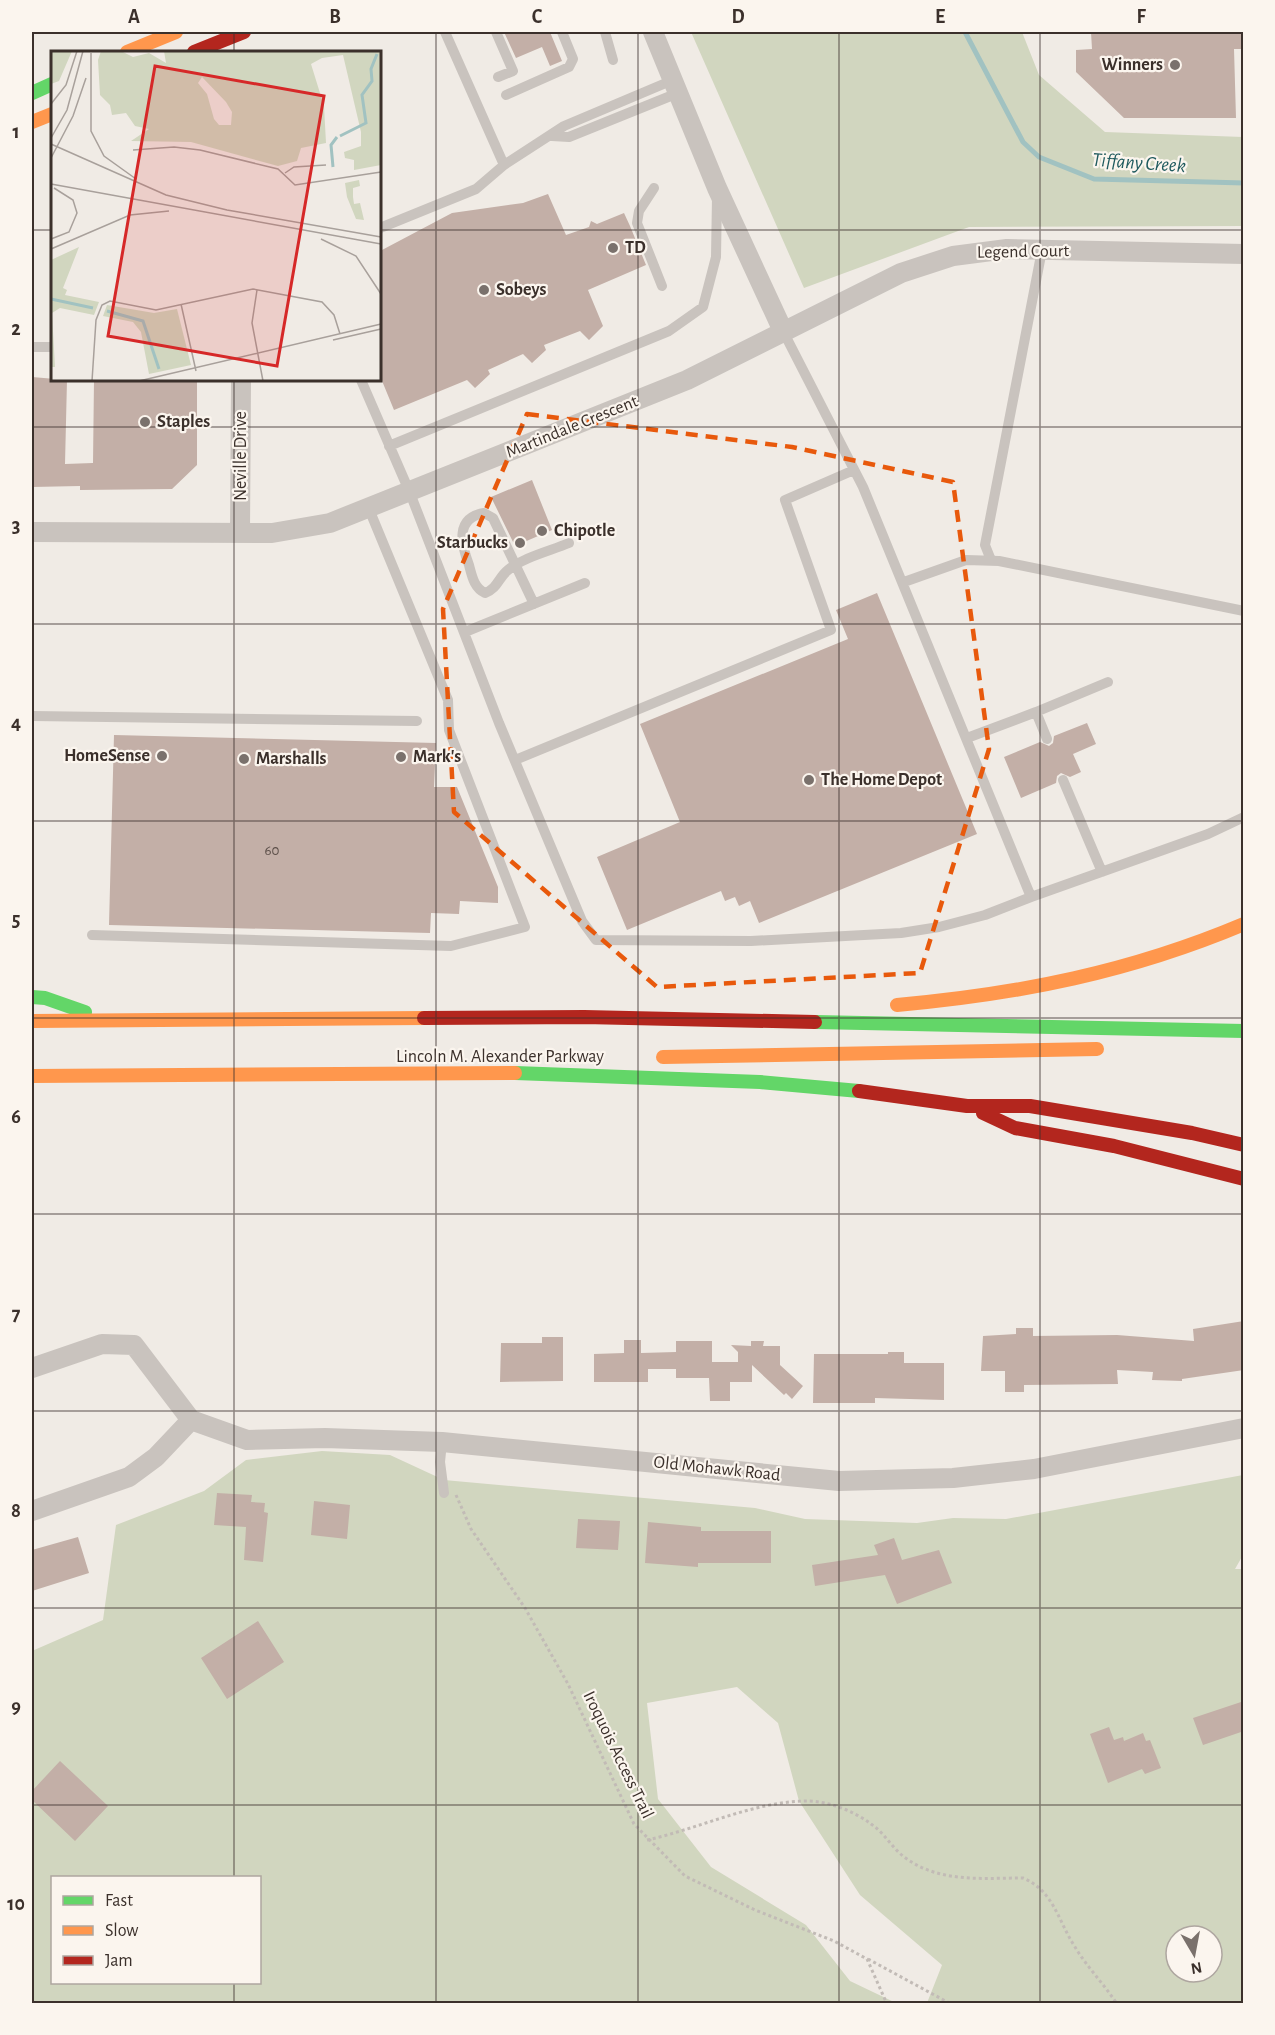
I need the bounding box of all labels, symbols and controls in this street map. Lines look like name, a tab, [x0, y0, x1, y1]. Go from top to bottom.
text: A	[128, 7, 140, 27]
text: B	[329, 7, 341, 27]
text: C	[532, 7, 543, 27]
text: D	[731, 7, 745, 27]
text: E	[935, 7, 945, 27]
text: F	[1136, 7, 1146, 27]
inset map	[51, 51, 381, 381]
place label: Winners	[1101, 56, 1163, 74]
marker: Winners	[1168, 58, 1182, 72]
text: 1	[12, 122, 20, 142]
water label: Tiffany Creek	[1092, 150, 1186, 176]
place label: TD	[625, 239, 646, 257]
marker: TD	[606, 241, 620, 255]
street label: Legend Court	[977, 242, 1070, 262]
place label: Sobeys	[496, 281, 547, 299]
marker: Sobeys	[477, 283, 491, 297]
text: 2	[11, 319, 21, 339]
street label: Martindale Crescent	[503, 392, 641, 462]
street label: Neville Drive	[232, 411, 250, 501]
place label: Staples	[157, 413, 210, 431]
marker: Staples	[138, 415, 152, 429]
text: 3	[12, 516, 20, 536]
place label: Chipotle	[554, 522, 615, 540]
marker: Chipotle	[535, 524, 549, 538]
place label: Starbucks	[437, 534, 508, 552]
marker: Starbucks	[513, 536, 527, 550]
text: 4	[11, 713, 21, 733]
place label: HomeSense	[64, 747, 150, 765]
place label: Mark's	[413, 748, 461, 766]
marker: HomeSense	[155, 749, 169, 763]
place label: Marshalls	[256, 750, 327, 768]
marker: Mark's	[394, 750, 408, 764]
marker: Marshalls	[237, 752, 251, 766]
place label: The Home Depot	[821, 771, 942, 789]
marker: The Home Depot	[802, 773, 816, 787]
house number: 60	[265, 843, 280, 858]
text: 5	[12, 910, 20, 930]
street label: Lincoln M. Alexander Parkway	[396, 1048, 604, 1066]
text: 6	[11, 1107, 21, 1127]
text: 7	[12, 1304, 21, 1324]
street label: Old Mohawk Road	[653, 1453, 781, 1485]
text: 8	[11, 1501, 21, 1521]
street label: Iroquois Access Trail	[579, 1688, 657, 1822]
text: 9	[11, 1697, 21, 1717]
legend	[51, 1876, 261, 1984]
text: Fast	[105, 1892, 133, 1910]
text: 10	[7, 1894, 25, 1914]
text: Slow	[105, 1922, 138, 1940]
north arrow	[1164, 1924, 1224, 1984]
text: Jam	[105, 1952, 133, 1970]
text: N	[1190, 1959, 1203, 1977]

